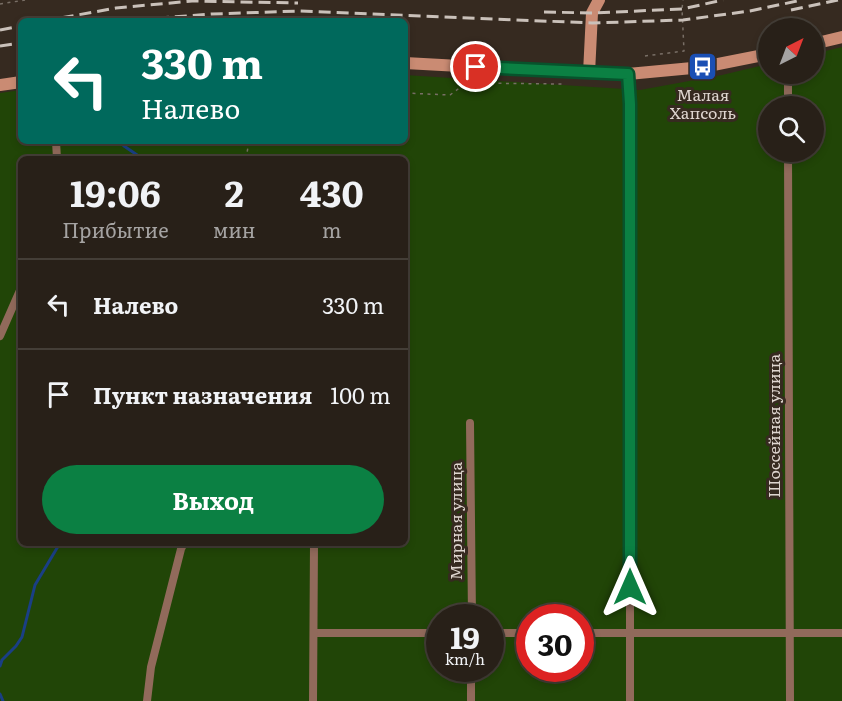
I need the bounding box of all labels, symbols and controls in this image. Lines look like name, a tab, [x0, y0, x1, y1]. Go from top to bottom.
north arrow	[758, 18, 824, 84]
map controls	[758, 18, 824, 162]
text: 330 m	[141, 30, 263, 92]
pin	[450, 41, 501, 92]
icon: left	[42, 42, 120, 120]
icon: arrive	[459, 50, 492, 83]
bus stop icon: Малая Хапсоль	[687, 51, 719, 83]
place label: Малая Хапсоль	[670, 82, 736, 124]
text: Налево	[141, 87, 240, 127]
button: search	[758, 96, 824, 162]
text: 19:06	[70, 165, 161, 218]
text: 2	[224, 165, 244, 218]
text: 430	[300, 165, 364, 218]
text: Прибытие	[62, 214, 169, 244]
text: мин	[213, 214, 255, 244]
text: m	[322, 214, 341, 244]
icon: left	[42, 288, 75, 321]
text: Налево	[93, 288, 178, 321]
text: 330 m	[322, 288, 384, 321]
street label: Шоссейная улица	[761, 354, 785, 498]
icon: arrive	[42, 378, 75, 411]
text: Пункт назначения	[93, 378, 312, 411]
text: 100 m	[330, 378, 391, 411]
street label: Мирная улица	[443, 461, 467, 580]
button: Выход	[42, 465, 384, 534]
position arrow	[598, 555, 662, 619]
speed limit sign: 30	[516, 604, 594, 682]
text: 19	[450, 614, 480, 658]
text: km/h	[445, 647, 485, 670]

